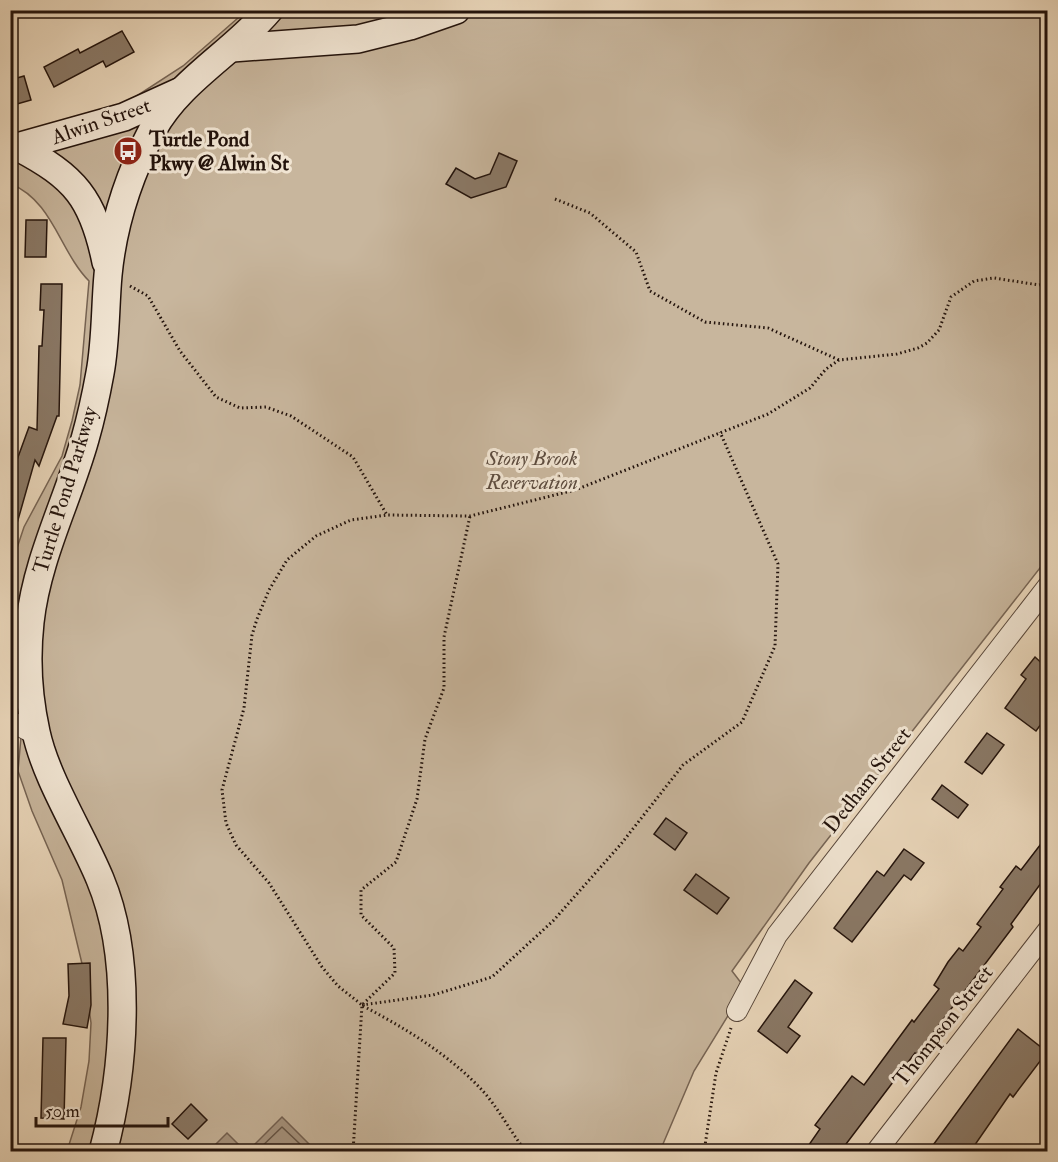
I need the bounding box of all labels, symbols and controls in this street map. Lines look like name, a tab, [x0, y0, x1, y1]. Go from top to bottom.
street label: Alwin Street	[47, 92, 154, 151]
place label: Turtle Pond Pkwy @ Alwin St	[148, 126, 289, 177]
bus stop icon: Turtle Pond Pkwy @ Alwin St	[112, 135, 144, 167]
street label: Turtle Pond Parkway	[27, 403, 104, 577]
park label: Stony Brook Reservation	[485, 445, 578, 496]
street label: Dedham Street	[818, 722, 917, 839]
street label: Thompson Street	[888, 960, 999, 1092]
scale bar	[36, 1090, 168, 1128]
text: 50 m	[45, 1100, 80, 1123]

